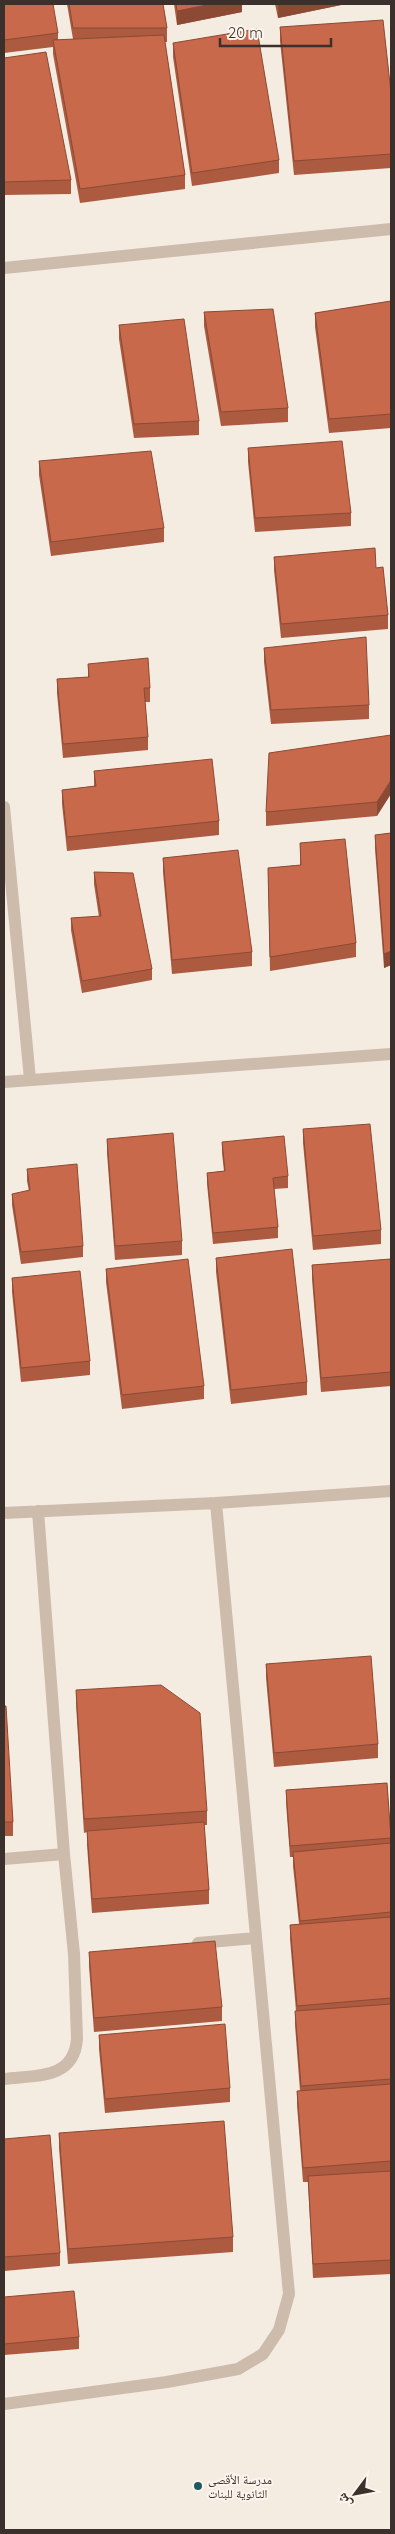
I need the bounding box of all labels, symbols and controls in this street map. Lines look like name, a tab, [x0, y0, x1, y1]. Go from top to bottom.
scale bar	[220, 15, 331, 47]
text: 20 m	[228, 23, 263, 42]
north arrow	[330, 2469, 380, 2519]
place label: مدرسة الأقصى الثانوية للبنات	[208, 2472, 272, 2501]
marker: مدرسة الأقصى الثانوية للبنات	[192, 2480, 204, 2492]
text: ش	[332, 2490, 356, 2512]

